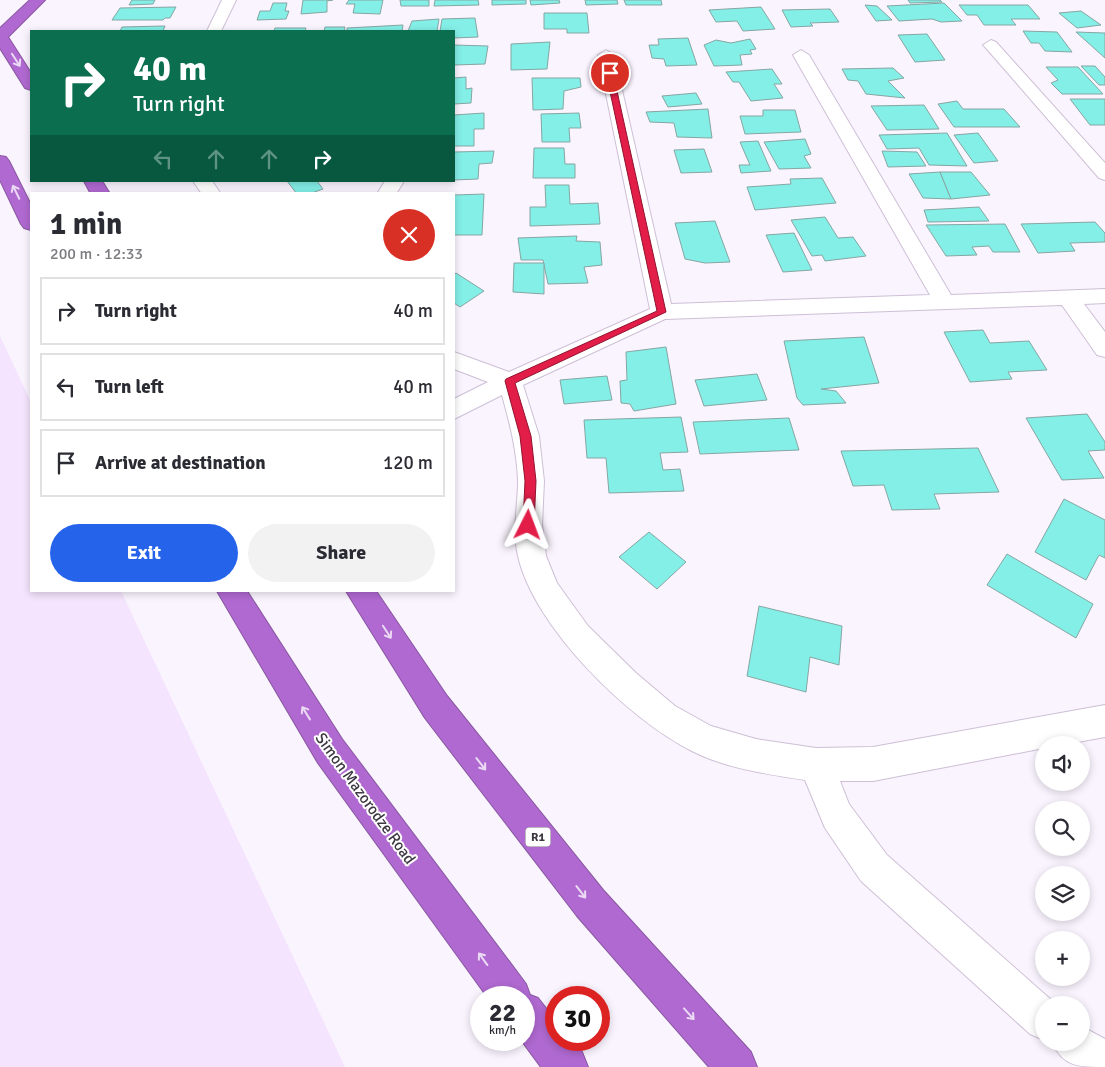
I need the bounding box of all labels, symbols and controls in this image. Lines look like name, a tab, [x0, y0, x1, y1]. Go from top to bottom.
text: 40 m	[133, 47, 207, 90]
icon: right	[50, 50, 115, 115]
pin	[589, 52, 631, 94]
one-way arrow	[11, 53, 21, 67]
icon: arrive	[596, 59, 624, 87]
text: Turn right	[133, 90, 225, 117]
icon: left	[149, 145, 177, 173]
icon: ahead	[202, 145, 230, 173]
icon: ahead	[255, 145, 283, 173]
icon: right	[308, 145, 336, 173]
one-way arrow	[11, 185, 20, 200]
text: 1 min	[50, 206, 122, 243]
button: close	[383, 209, 435, 261]
text: 200 m · 12:33	[50, 244, 143, 264]
icon: right	[52, 297, 80, 325]
text: Turn right	[95, 299, 177, 323]
text: 40 m	[393, 299, 433, 323]
icon: left	[52, 373, 80, 401]
text: Turn left	[95, 375, 164, 399]
text: 40 m	[393, 375, 433, 399]
icon: arrive	[52, 449, 80, 477]
text: Arrive at destination	[95, 451, 266, 475]
text: 120 m	[383, 451, 433, 475]
position arrow	[501, 498, 553, 550]
button: Exit	[50, 524, 238, 582]
button: Share	[248, 524, 435, 582]
one-way arrow	[382, 625, 392, 639]
one-way arrow	[301, 706, 312, 720]
street label: Simon Mazorodze Road	[311, 729, 420, 868]
map controls	[1035, 736, 1090, 1051]
button: sound	[1035, 736, 1090, 791]
one-way arrow	[476, 757, 487, 770]
button: search	[1035, 801, 1090, 856]
road number: R1	[526, 828, 550, 846]
button: layers	[1035, 866, 1090, 921]
one-way arrow	[576, 886, 587, 899]
button: +	[1035, 931, 1090, 986]
one-way arrow	[477, 953, 488, 966]
speed limit sign: 30	[545, 986, 610, 1051]
button: −	[1035, 996, 1090, 1051]
text: 22	[489, 997, 516, 1028]
one-way arrow	[683, 1008, 695, 1021]
text: km/h	[489, 1023, 516, 1038]

